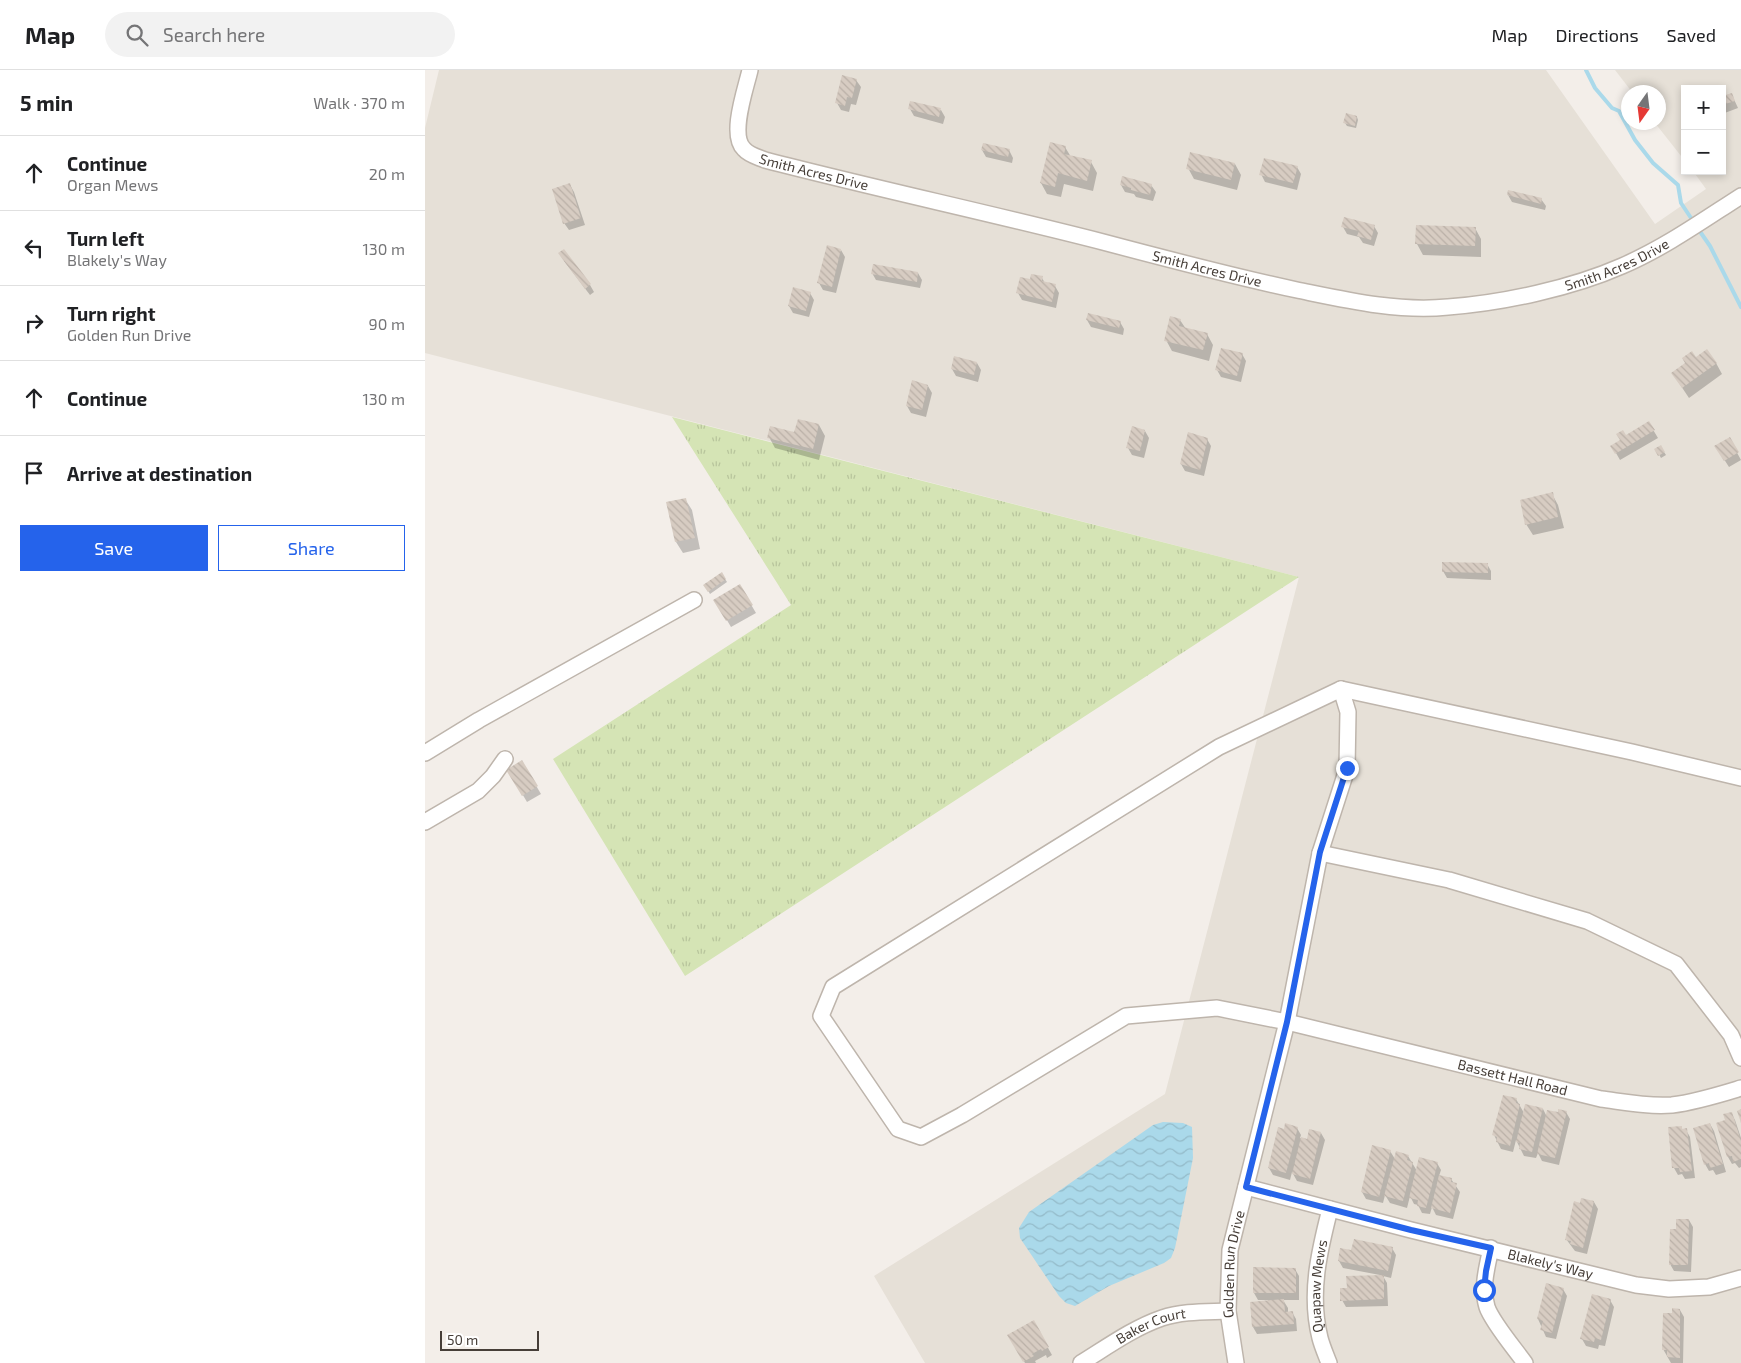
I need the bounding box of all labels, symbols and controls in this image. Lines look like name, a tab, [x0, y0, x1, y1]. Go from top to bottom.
search box	[105, 12, 455, 57]
text: Map	[25, 20, 75, 49]
icon: search	[123, 21, 151, 49]
text: Search here	[163, 23, 265, 46]
text: Map	[1491, 24, 1528, 46]
text: Directions	[1556, 24, 1639, 46]
text: Saved	[1667, 24, 1716, 46]
north arrow	[1621, 85, 1666, 130]
map controls	[1681, 85, 1726, 175]
button: +	[1681, 85, 1726, 130]
text: 5 min	[20, 90, 73, 115]
text: Walk · 370 m	[313, 93, 405, 112]
button: −	[1681, 130, 1726, 175]
street label: Smith Acres Drive	[757, 150, 870, 193]
text: Continue	[67, 152, 147, 175]
icon: ahead	[20, 159, 48, 187]
text: 20 m	[369, 164, 405, 183]
text: Organ Mews	[67, 175, 158, 194]
text: Turn left	[67, 227, 144, 250]
icon: left	[20, 234, 48, 262]
street label: Smith Acres Drive	[1563, 235, 1672, 294]
text: 130 m	[363, 239, 405, 258]
street label: Smith Acres Drive	[1151, 246, 1263, 290]
text: Blakely's Way	[67, 250, 167, 269]
text: Turn right	[67, 302, 155, 325]
icon: right	[20, 309, 48, 337]
text: 90 m	[369, 314, 405, 333]
text: Golden Run Drive	[67, 325, 191, 344]
icon: ahead	[20, 384, 48, 412]
text: Continue	[67, 387, 147, 410]
text: 130 m	[363, 389, 405, 408]
icon: arrive	[20, 459, 48, 487]
text: Arrive at destination	[67, 462, 252, 485]
button: Save	[20, 525, 208, 571]
button: Share	[218, 525, 405, 571]
route end	[1336, 757, 1359, 780]
street label: Bassett Hall Road	[1456, 1055, 1569, 1098]
street label: Golden Run Drive	[1219, 1208, 1248, 1319]
street label: Quapaw Mews	[1306, 1238, 1330, 1334]
street label: Blakely's Way	[1506, 1245, 1596, 1282]
route start	[1473, 1279, 1496, 1302]
street label: Baker Court	[1113, 1304, 1187, 1347]
scale bar	[440, 1328, 539, 1351]
text: 50 m	[447, 1331, 478, 1348]

